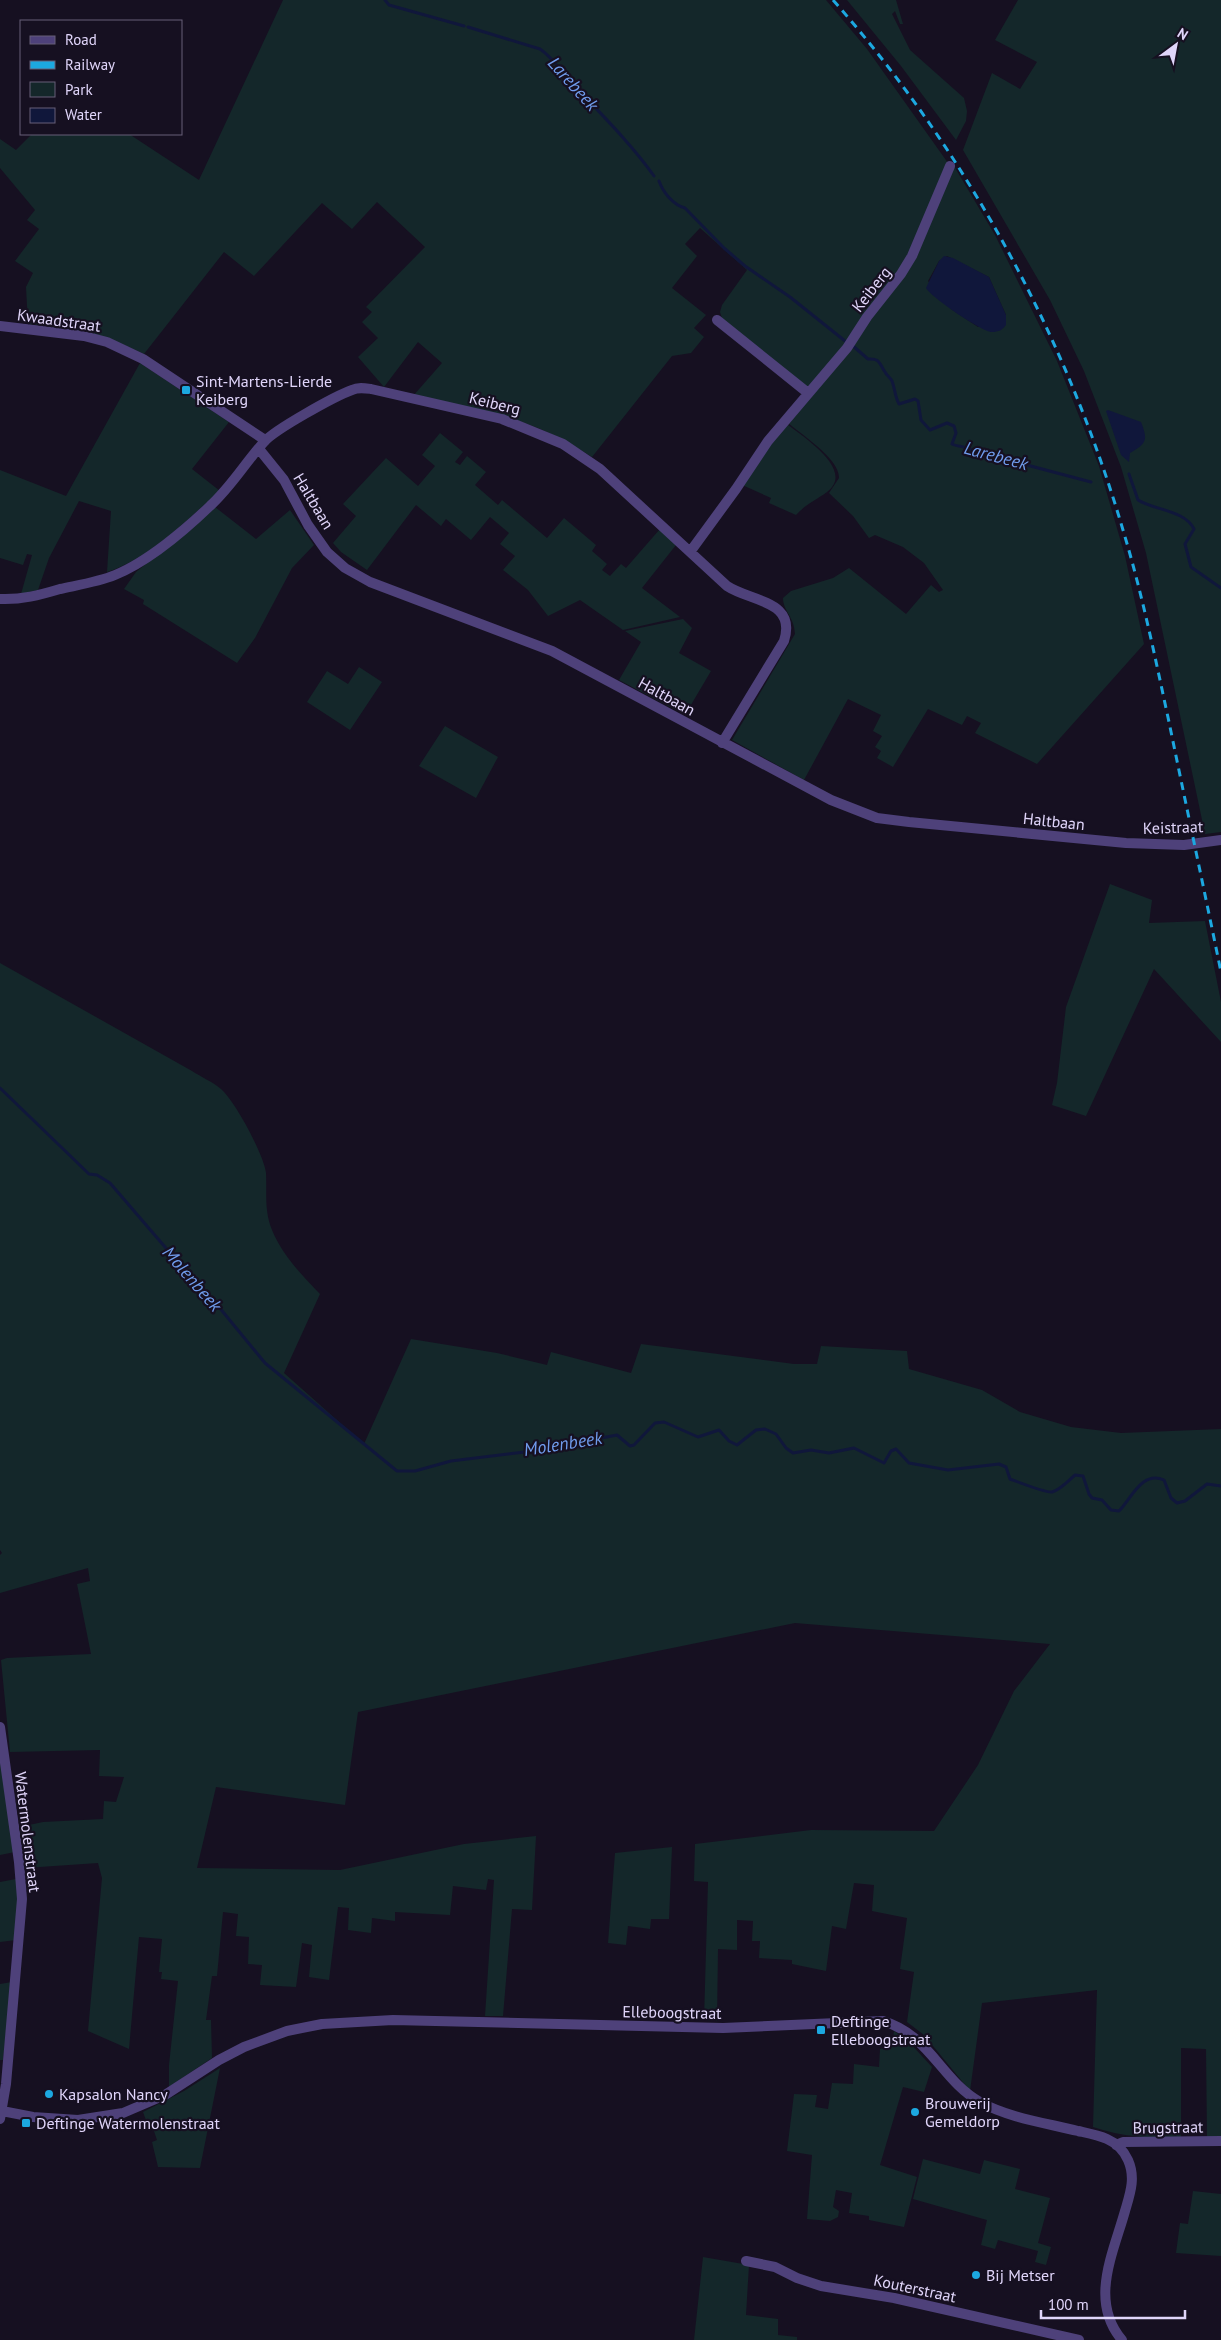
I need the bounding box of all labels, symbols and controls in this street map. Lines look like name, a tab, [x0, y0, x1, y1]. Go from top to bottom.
legend	[20, 20, 182, 135]
north arrow	[1151, 20, 1201, 70]
text: N	[1174, 24, 1192, 44]
text: Road	[65, 30, 97, 49]
water label: Larebeek	[543, 52, 604, 116]
text: Railway	[65, 55, 115, 74]
text: Park	[65, 80, 93, 99]
text: Water	[65, 105, 102, 124]
street label: Keiberg	[847, 262, 895, 316]
street label: Kwaadstraat	[16, 304, 103, 336]
place label: Sint-Martens-Lierde Keiberg	[196, 371, 332, 409]
marker: Sint-Martens-Lierde Keiberg	[180, 384, 192, 396]
street label: Keiberg	[467, 387, 523, 419]
water label: Larebeek	[962, 436, 1032, 475]
street label: Haltbaan	[289, 469, 339, 533]
street label: Haltbaan	[635, 672, 699, 720]
street label: Haltbaan	[1022, 808, 1086, 834]
street label: Keistraat	[1143, 816, 1204, 838]
water label: Molenbeek	[158, 1241, 228, 1317]
water label: Molenbeek	[522, 1426, 605, 1461]
street label: Watermolenstraat	[11, 1771, 45, 1894]
street label: Elleboogstraat	[622, 2001, 722, 2023]
place label: Deftinge Elleboogstraat	[831, 2011, 931, 2049]
marker: Deftinge Elleboogstraat	[815, 2024, 827, 2036]
place label: Kapsalon Nancy	[59, 2084, 168, 2104]
marker: Kapsalon Nancy	[43, 2088, 55, 2100]
place label: Brouwerij Gemeldorp	[925, 2093, 1000, 2131]
marker: Brouwerij Gemeldorp	[909, 2106, 921, 2118]
place label: Deftinge Watermolenstraat	[36, 2113, 221, 2133]
street label: Brugstraat	[1132, 2116, 1204, 2138]
marker: Deftinge Watermolenstraat	[20, 2117, 32, 2129]
place label: Bij Metser	[986, 2265, 1055, 2285]
street label: Kouterstraat	[872, 2269, 959, 2307]
marker: Bij Metser	[970, 2269, 982, 2281]
scale bar	[1041, 2288, 1185, 2320]
text: 100 m	[1048, 2295, 1089, 2314]

